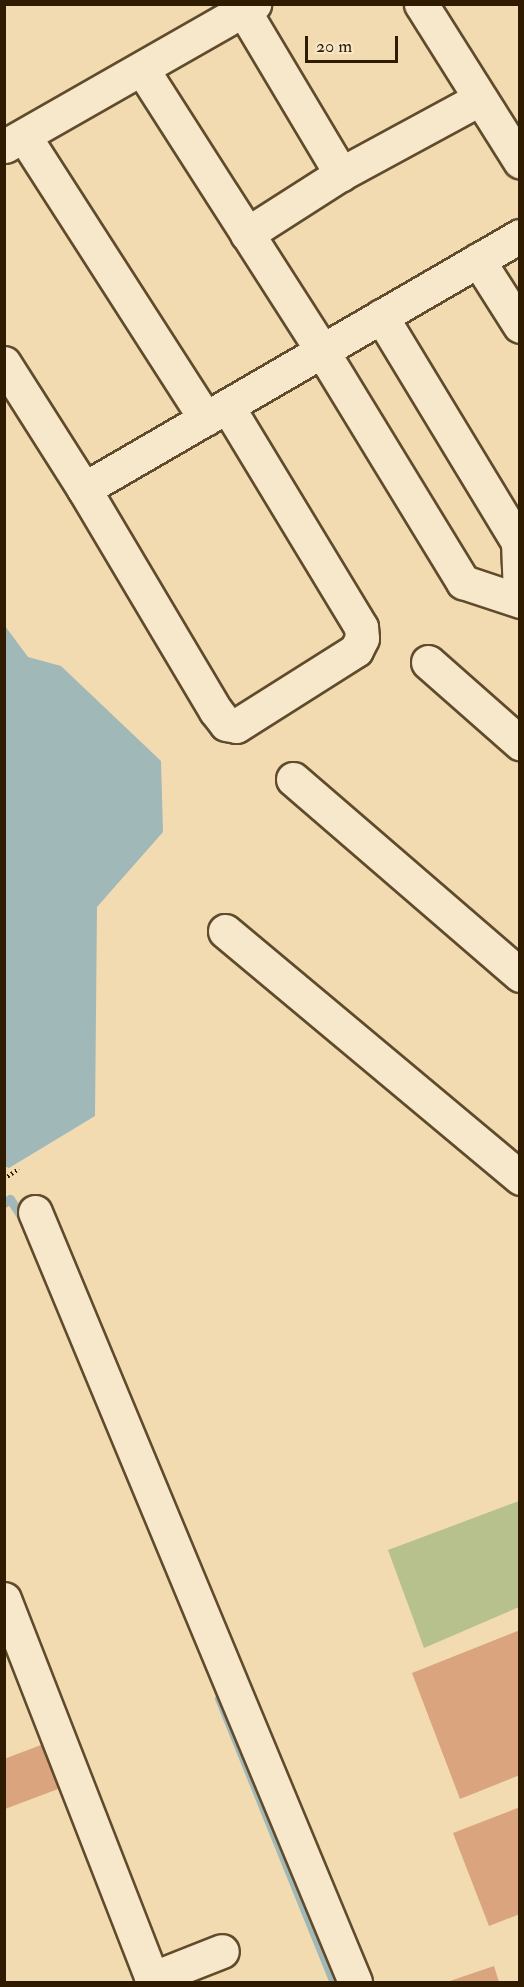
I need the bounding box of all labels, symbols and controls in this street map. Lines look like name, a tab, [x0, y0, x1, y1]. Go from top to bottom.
scale bar	[308, 24, 401, 62]
text: 20 m	[316, 35, 352, 58]

